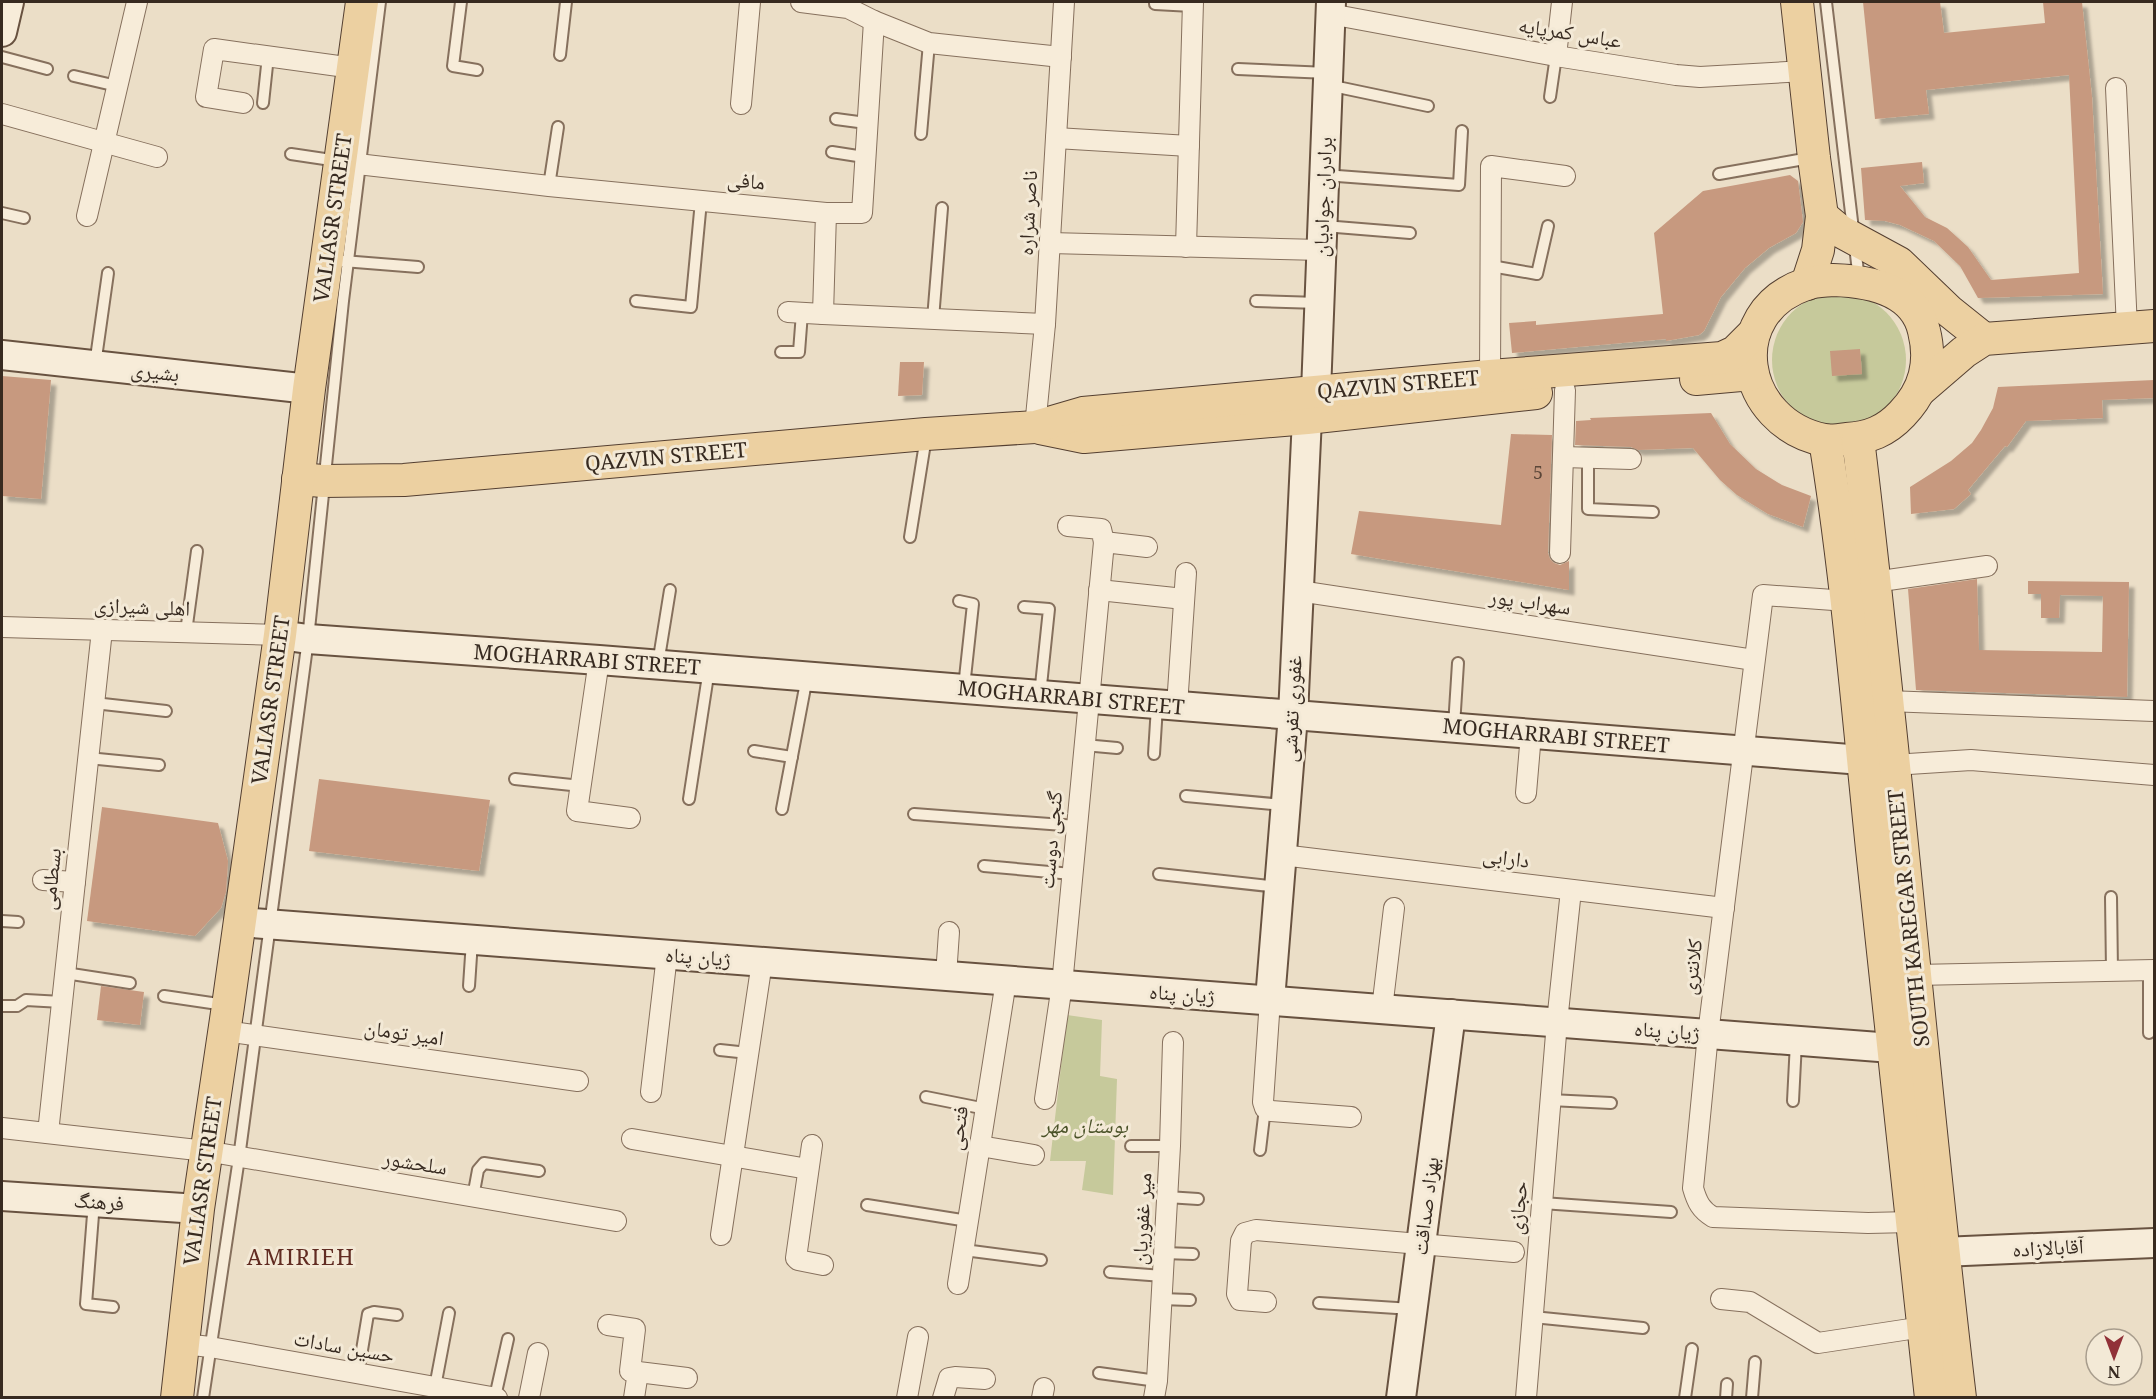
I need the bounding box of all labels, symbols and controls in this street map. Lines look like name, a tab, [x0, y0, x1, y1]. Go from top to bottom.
street label: عباس کمرپایه	[1517, 10, 1624, 54]
street label: VALIASR STREET	[306, 131, 358, 304]
street label: برادران جوادیان	[1306, 136, 1338, 258]
street label: مافی	[726, 164, 766, 196]
street label: ناصر شراره	[1011, 170, 1043, 256]
street label: بشیری	[129, 355, 181, 387]
street label: QAZVIN STREET	[1316, 363, 1480, 405]
street label: QAZVIN STREET	[584, 435, 748, 477]
house number: 5	[1533, 460, 1543, 484]
street label: سهراب پور	[1487, 581, 1573, 621]
street label: اهلی شیرازی	[93, 590, 191, 622]
street label: VALIASR STREET	[244, 613, 296, 786]
street label: MOGHARRABI STREET	[473, 637, 702, 681]
street label: غفوری تفرشی	[1274, 654, 1308, 763]
street label: MOGHARRABI STREET	[956, 673, 1186, 721]
street label: MOGHARRABI STREET	[1441, 711, 1671, 759]
street label: SOUTH KAREGAR STREET	[1881, 788, 1935, 1048]
street label: گنجی دوست	[1032, 789, 1068, 890]
street label: دارابی	[1481, 840, 1531, 874]
street label: بسطامی	[33, 846, 67, 911]
street label: کلانتری	[1674, 937, 1708, 997]
street label: ژیان پناه	[664, 940, 732, 972]
street label: ژیان پناه	[1148, 977, 1216, 1009]
street label: امیر تومان	[362, 1013, 446, 1051]
street label: ژیان پناه	[1633, 1014, 1701, 1046]
street label: VALIASR STREET	[176, 1094, 228, 1267]
street label: فتحی	[940, 1104, 974, 1152]
park label: بوستان مهر	[1040, 1111, 1128, 1139]
street label: سلحشور	[380, 1143, 449, 1181]
street label: بهزاد صداقت	[1405, 1155, 1445, 1257]
street label: میر غفوریان	[1125, 1172, 1157, 1266]
street label: حجازی	[1501, 1180, 1533, 1236]
street label: فرهنگ	[73, 1185, 125, 1217]
street label: آقابالازاده	[2012, 1231, 2085, 1263]
district label: AMIRIEH	[247, 1241, 355, 1271]
street label: حسین سادات	[292, 1323, 397, 1369]
north arrow	[2084, 1327, 2144, 1387]
text: N	[2107, 1361, 2120, 1383]

